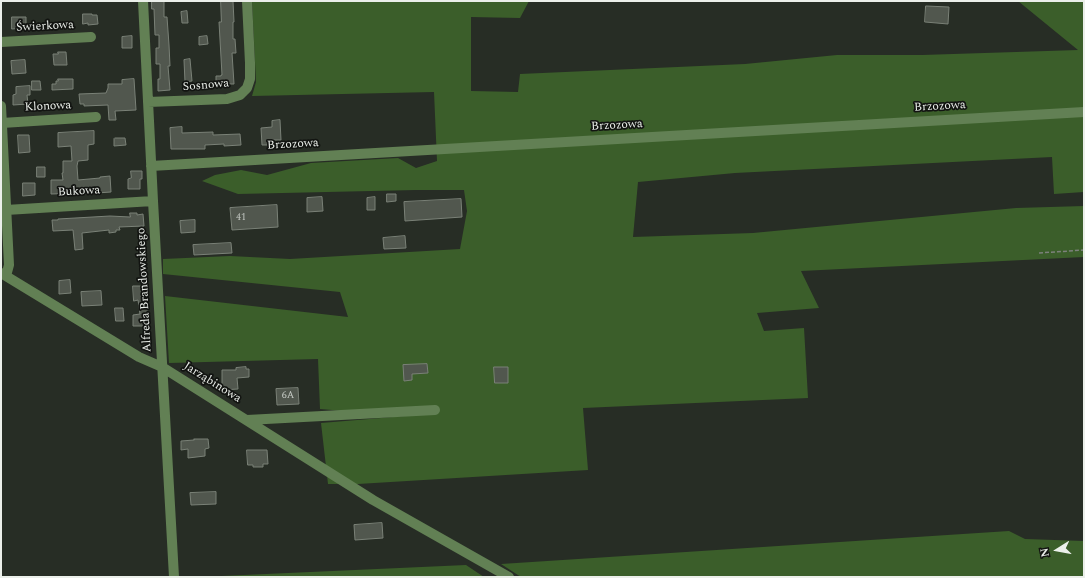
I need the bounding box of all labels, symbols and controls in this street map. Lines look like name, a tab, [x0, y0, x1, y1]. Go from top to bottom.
street label: Świerkowa	[16, 18, 74, 36]
street label: Sosnowa	[182, 77, 230, 95]
street label: Brzozowa	[914, 98, 966, 116]
street label: Klonowa	[24, 99, 72, 115]
street label: Brzozowa	[591, 117, 643, 135]
street label: Brzozowa	[267, 136, 319, 154]
street label: Bukowa	[57, 184, 101, 200]
house number: 41	[236, 212, 246, 224]
street label: Alfreda Brandowskiego	[135, 227, 155, 353]
street label: Jarząbinowa	[180, 360, 244, 406]
house number: 6A	[282, 390, 294, 402]
north arrow	[1037, 530, 1077, 570]
text: N	[1036, 546, 1054, 558]

